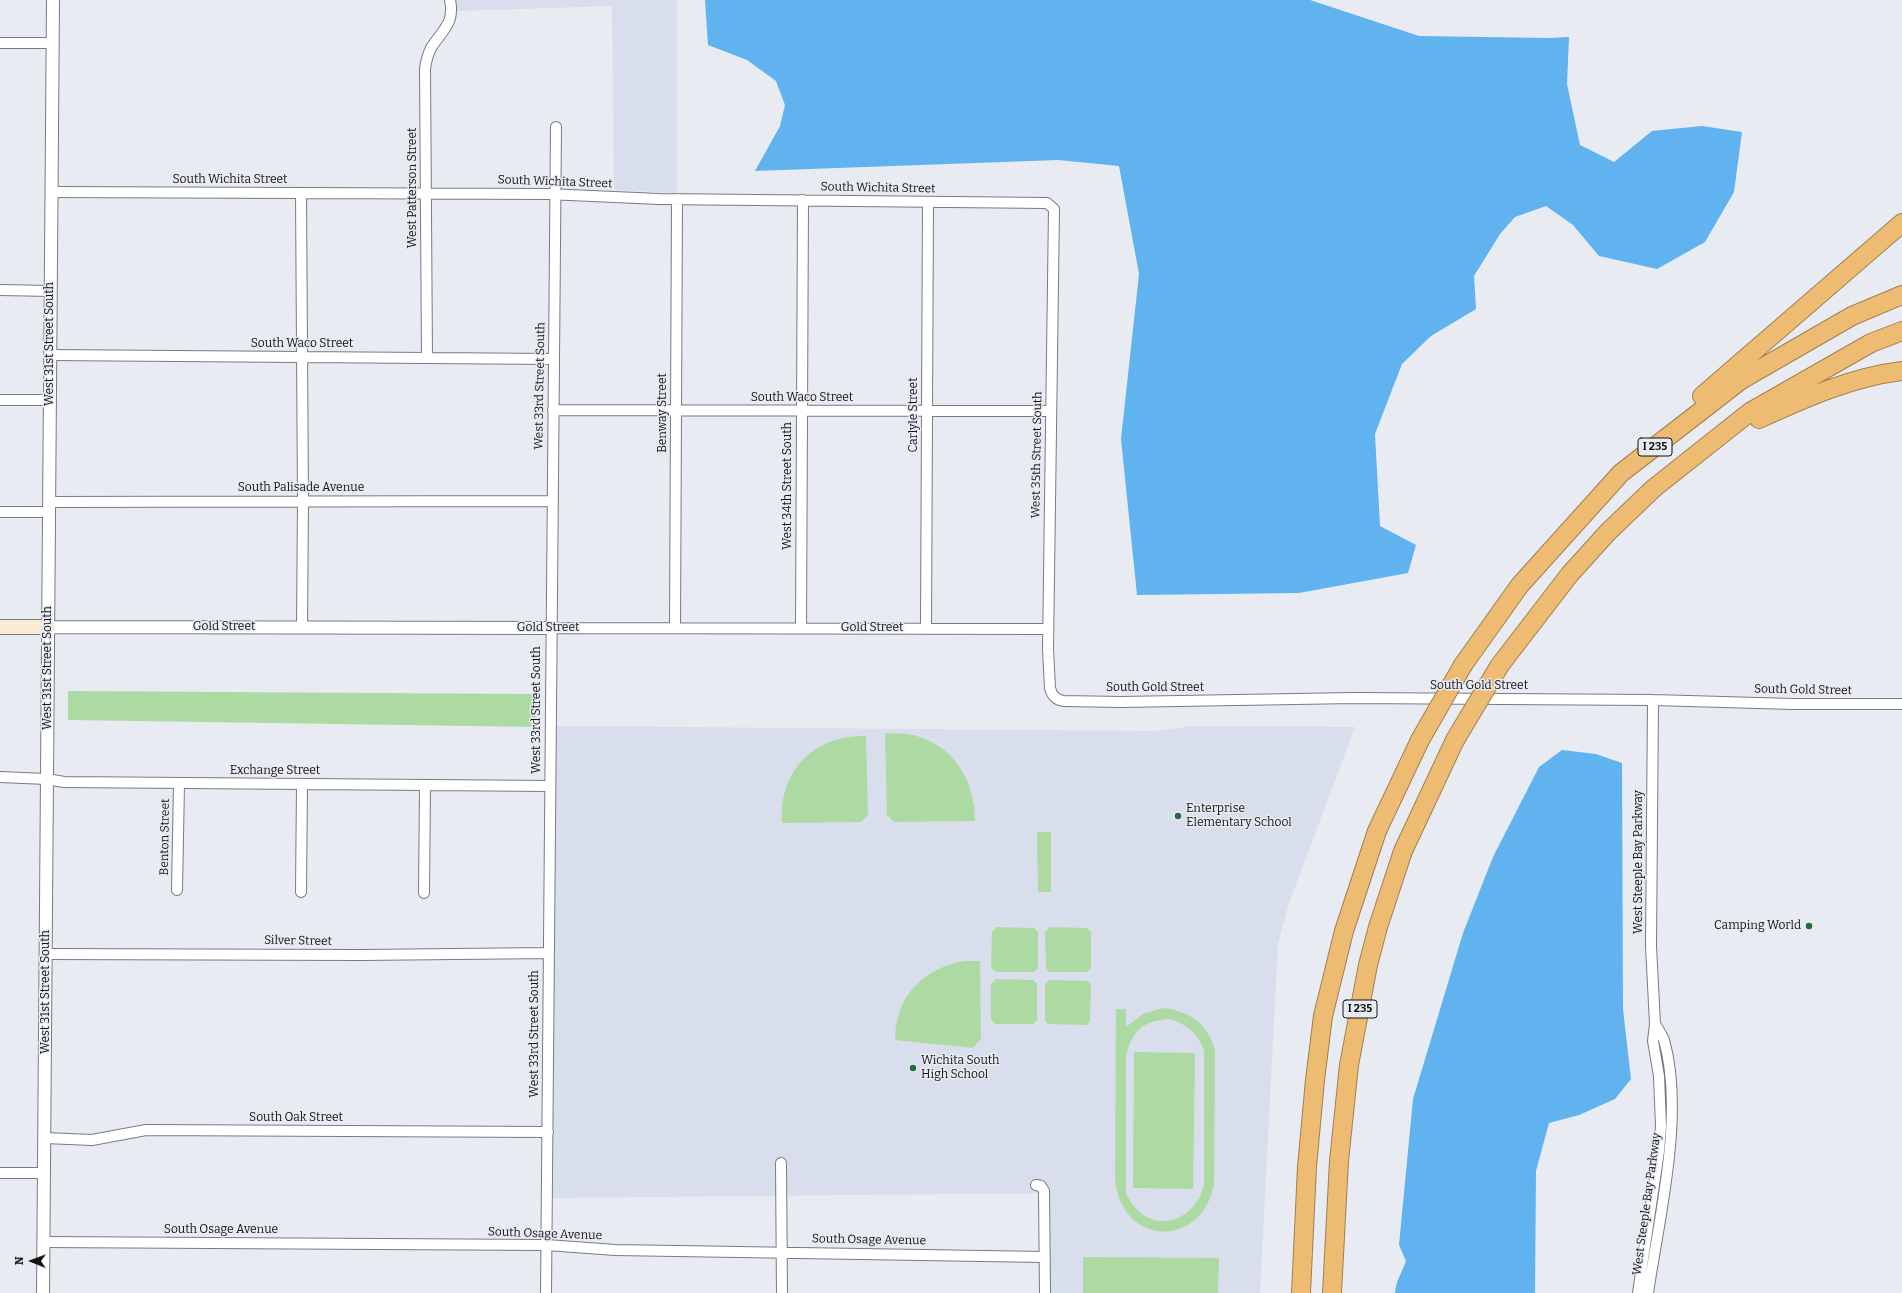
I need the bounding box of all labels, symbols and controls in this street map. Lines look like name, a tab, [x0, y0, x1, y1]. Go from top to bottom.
street label: West Patterson Street	[406, 128, 420, 248]
street label: South Wichita Street	[173, 173, 287, 187]
street label: South Wichita Street	[497, 173, 613, 191]
street label: South Wichita Street	[820, 180, 936, 196]
street label: West 31st Street South	[43, 282, 57, 406]
street label: West 33rd Street South	[532, 322, 548, 450]
street label: South Waco Street	[251, 337, 353, 351]
street label: Benway Street	[656, 373, 670, 453]
street label: Carlyle Street	[907, 378, 921, 452]
street label: South Waco Street	[751, 391, 853, 405]
street label: West 35th Street South	[1029, 391, 1045, 519]
street label: West 34th Street South	[781, 422, 795, 550]
road number: I 235	[1638, 438, 1672, 456]
street label: South Palisade Avenue	[238, 481, 364, 495]
street label: West 31st Street South	[41, 606, 55, 730]
street label: Gold Street	[193, 620, 255, 634]
street label: Gold Street	[517, 621, 579, 635]
street label: Gold Street	[841, 621, 903, 635]
street label: West 33rd Street South	[530, 646, 544, 774]
street label: South Gold Street	[1430, 679, 1528, 693]
street label: South Gold Street	[1106, 681, 1204, 695]
street label: South Gold Street	[1754, 682, 1852, 698]
street label: Exchange Street	[230, 764, 320, 778]
street label: West Steeple Bay Parkway	[1632, 790, 1646, 934]
street label: Benton Street	[157, 799, 173, 875]
place label: Enterprise Elementary School	[1186, 802, 1292, 830]
marker: Enterprise Elementary School	[1173, 811, 1183, 821]
place label: Camping World	[1714, 919, 1801, 933]
marker: Camping World	[1804, 921, 1814, 931]
street label: West 31st Street South	[39, 930, 53, 1054]
street label: Silver Street	[264, 933, 332, 949]
street label: West 33rd Street South	[528, 970, 542, 1098]
road number: I 235	[1343, 1000, 1377, 1018]
place label: Wichita South High School	[921, 1054, 1000, 1082]
marker: Wichita South High School	[908, 1063, 918, 1073]
street label: South Oak Street	[249, 1111, 343, 1125]
street label: West Steeple Bay Parkway	[1630, 1132, 1664, 1276]
street label: South Osage Avenue	[164, 1223, 278, 1237]
street label: South Osage Avenue	[488, 1225, 602, 1243]
street label: South Osage Avenue	[812, 1232, 926, 1248]
north arrow	[12, 1241, 52, 1281]
text: N	[13, 1256, 26, 1265]

